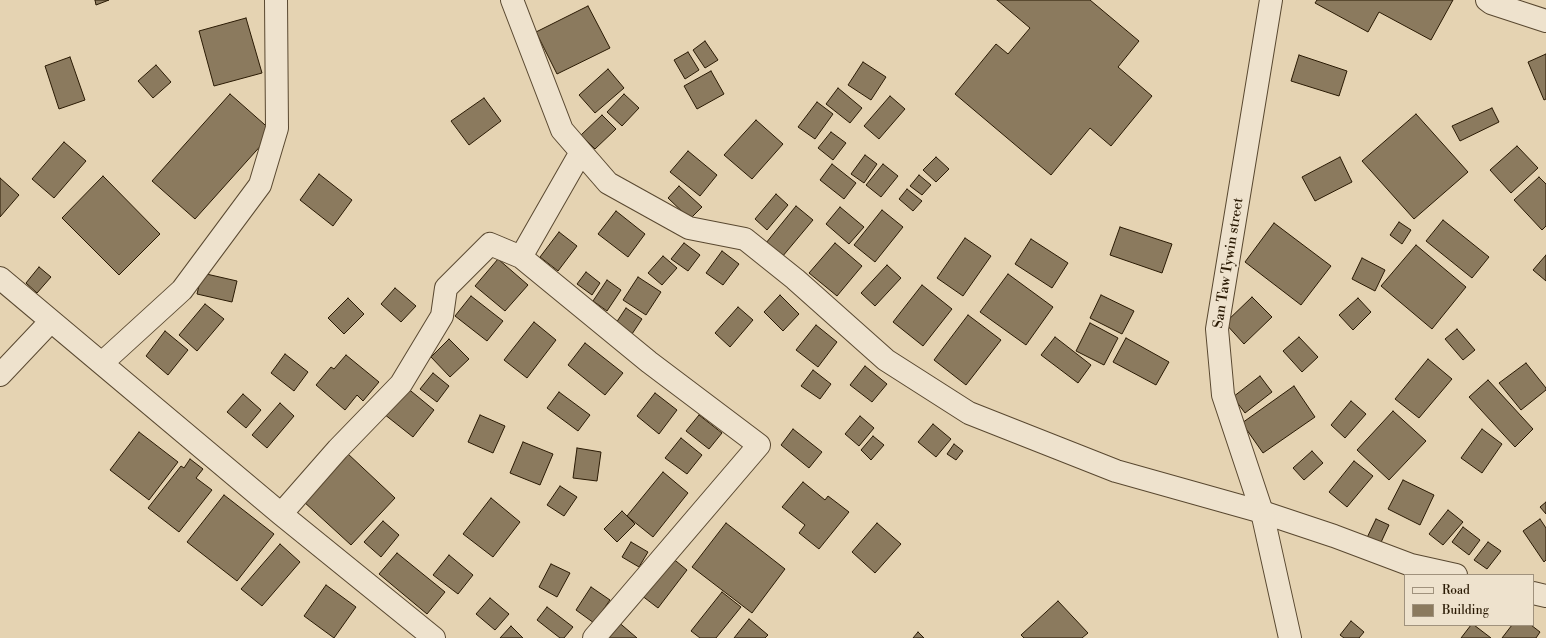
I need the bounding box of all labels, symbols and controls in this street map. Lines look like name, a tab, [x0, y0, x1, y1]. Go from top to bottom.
street label: San Taw Tywin street	[1210, 196, 1248, 330]
legend	[1404, 574, 1534, 626]
text: Road	[1442, 583, 1470, 598]
text: Building	[1442, 603, 1489, 618]

